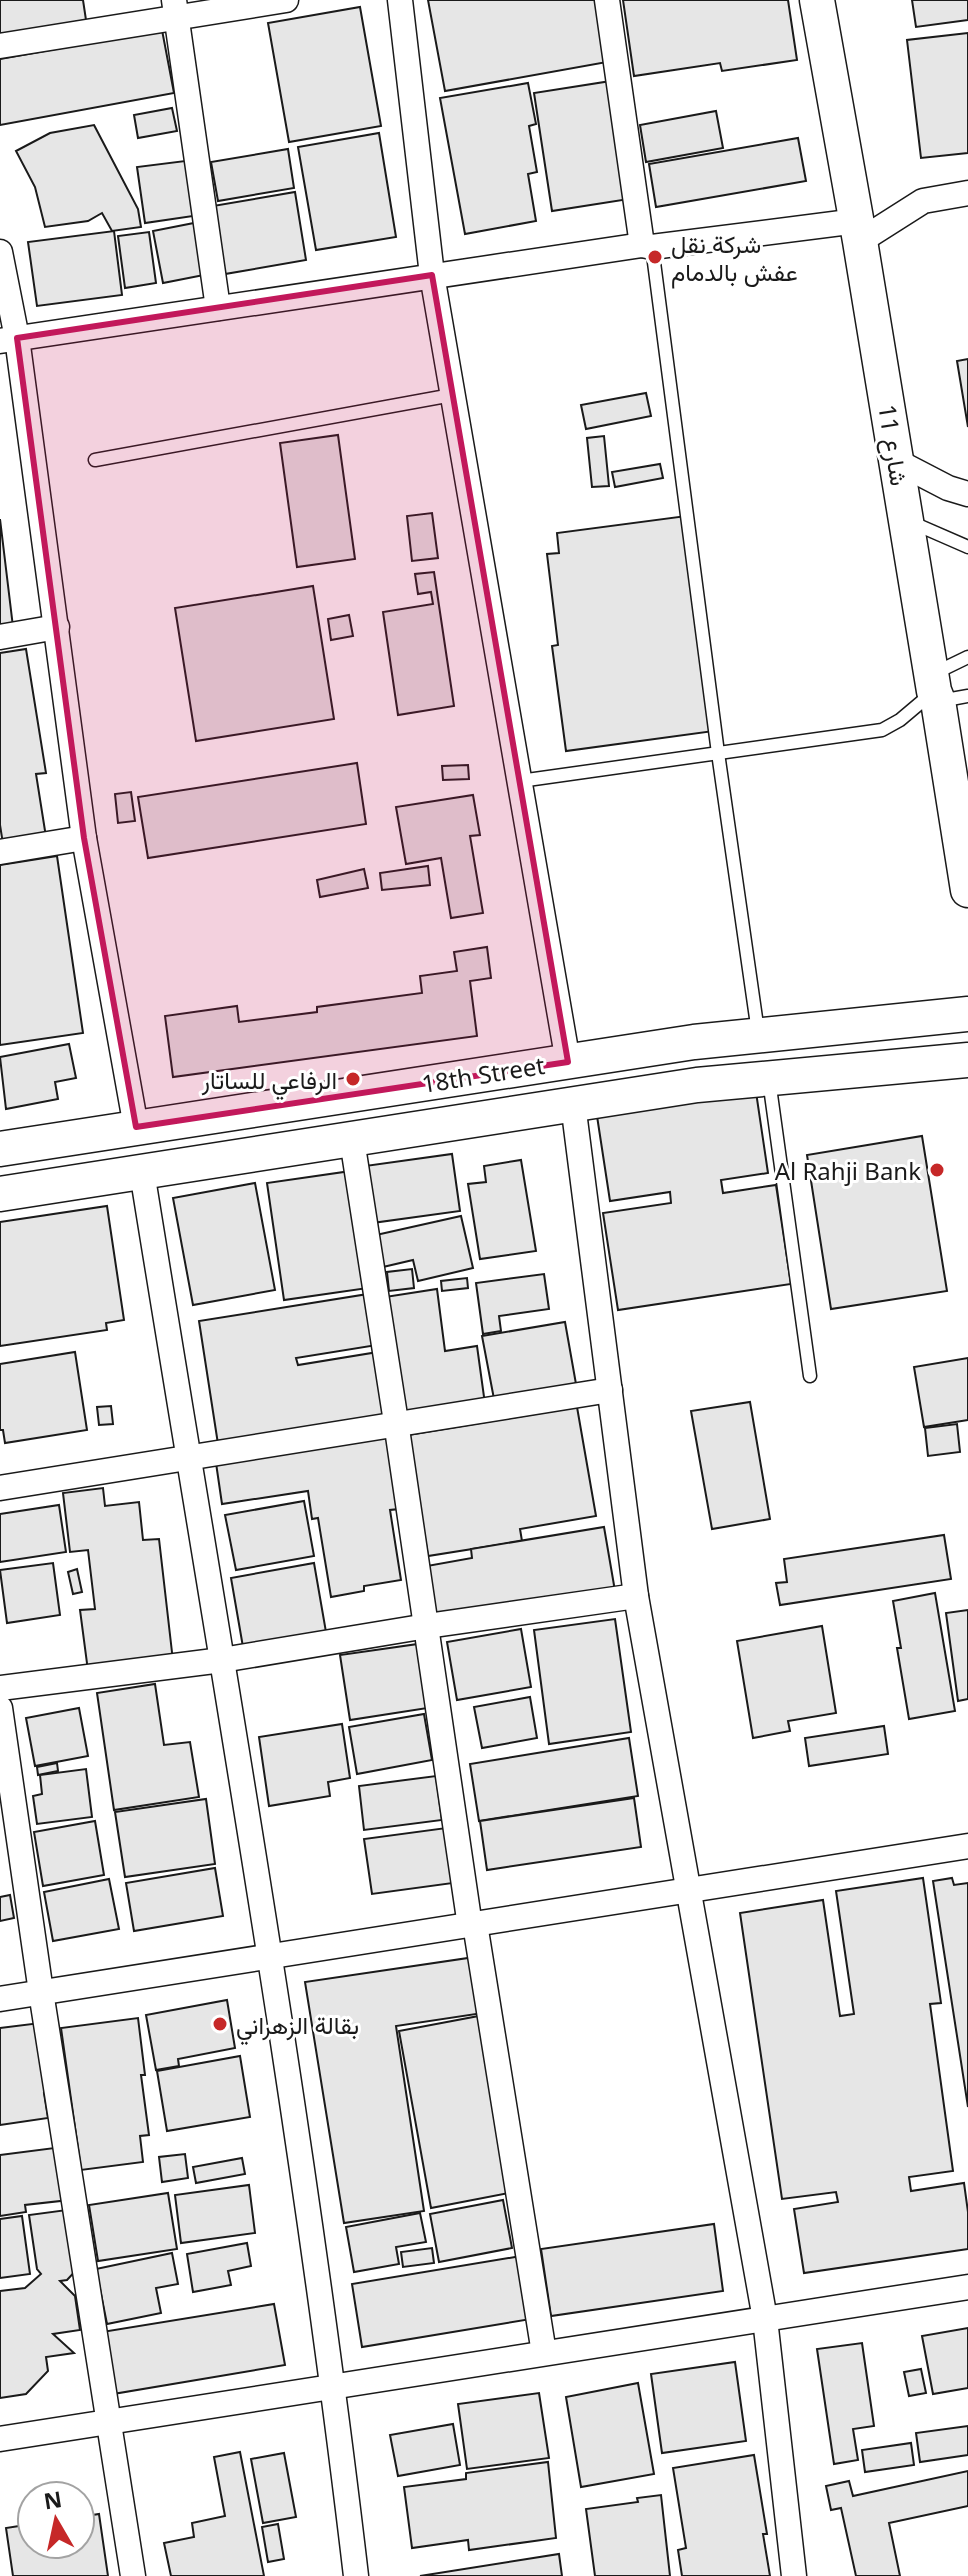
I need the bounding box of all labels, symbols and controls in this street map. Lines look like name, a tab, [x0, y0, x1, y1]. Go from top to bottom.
place label: شركة نقل عفش بالدمام	[671, 227, 798, 289]
marker: شركة نقل عفش بالدمام	[646, 248, 664, 266]
street label: شارع 11	[870, 402, 917, 488]
street label: 18th Street	[419, 1048, 547, 1100]
place label: الرفاعي للساتار	[201, 1063, 337, 1100]
marker: الرفاعي للساتار	[344, 1070, 362, 1088]
place label: Al Rahji Bank	[775, 1154, 921, 1187]
marker: Al Rahji Bank	[928, 1161, 946, 1179]
place label: بقالة الزهراني	[236, 2008, 359, 2045]
marker: بقالة الزهراني	[211, 2015, 229, 2033]
north arrow	[16, 2480, 96, 2560]
text: N	[42, 2483, 64, 2515]

